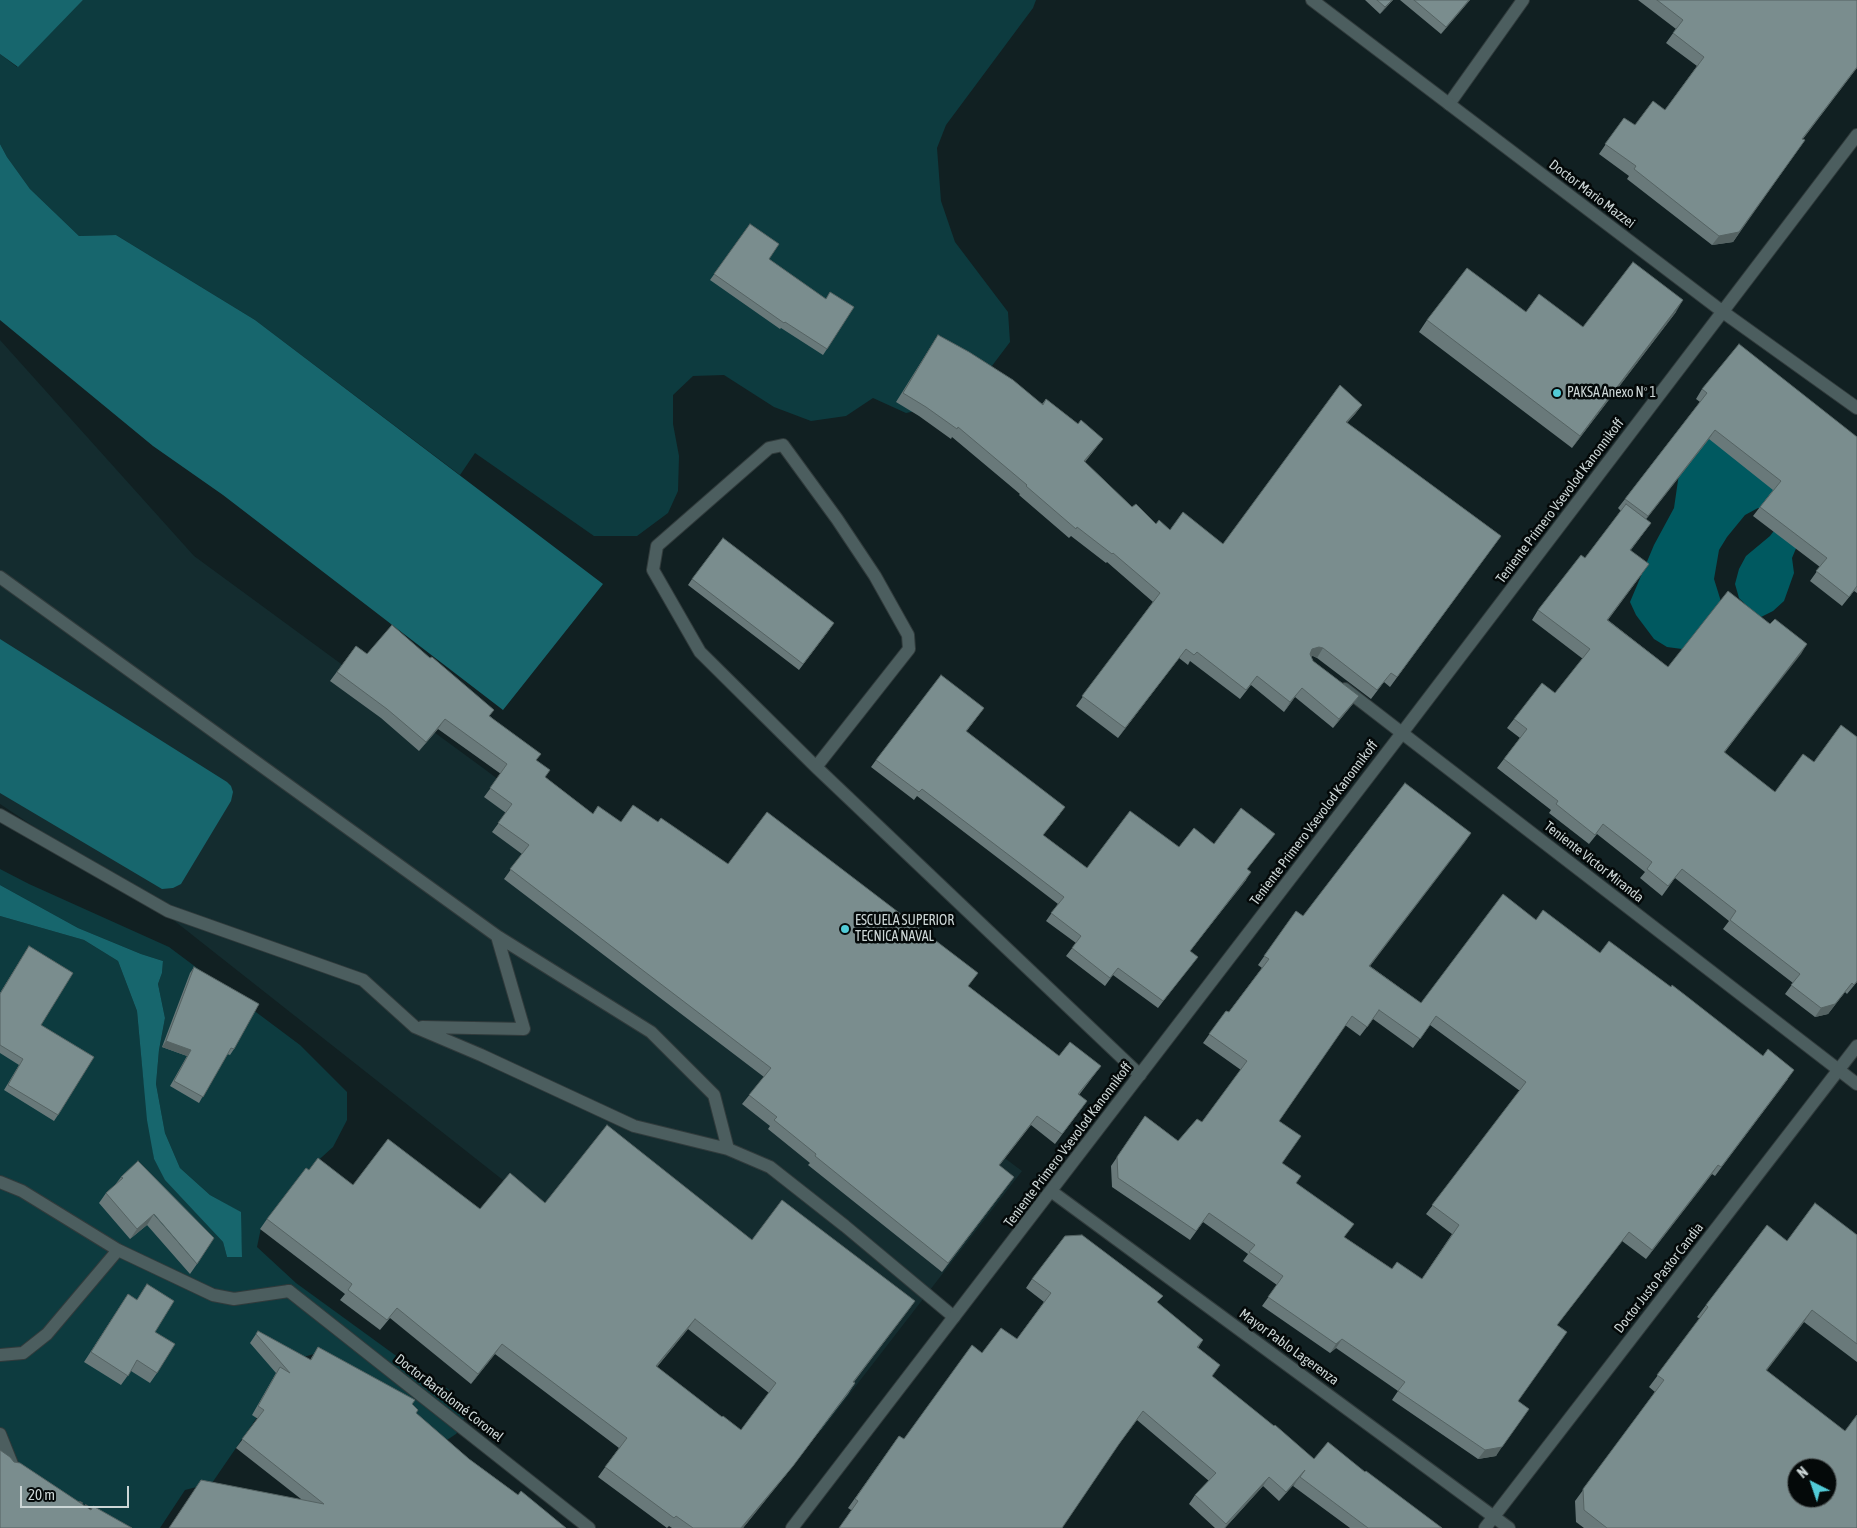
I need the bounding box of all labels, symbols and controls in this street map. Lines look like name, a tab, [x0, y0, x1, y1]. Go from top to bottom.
street label: Doctor Mario Mazzei	[1546, 156, 1638, 232]
place label: PAKSA Anexo Nº 1	[1567, 385, 1656, 401]
marker: PAKSA Anexo Nº 1	[1551, 387, 1563, 399]
street label: Teniente Primero Vsevolod Kanonnikoff	[1492, 415, 1628, 587]
street label: Teniente Primero Vsevolod Kanonnikoff	[1246, 737, 1382, 909]
street label: Teniente Victor Miranda	[1541, 818, 1647, 906]
place label: ESCUELA SUPERIOR TECNICA NAVAL	[855, 913, 954, 946]
marker: ESCUELA SUPERIOR TECNICA NAVAL	[839, 923, 851, 935]
street label: Teniente Primero Vsevolod Kanonnikoff	[1000, 1059, 1136, 1231]
street label: Doctor Justo Pastor Candia	[1611, 1220, 1707, 1336]
street label: Mayor Pablo Lagerenza	[1236, 1305, 1342, 1389]
street label: Doctor Bartolomé Coronel	[392, 1351, 506, 1445]
north arrow	[1787, 1458, 1837, 1508]
text: N	[1794, 1464, 1811, 1481]
scale bar	[22, 1476, 131, 1508]
text: 20 m	[28, 1486, 55, 1503]

